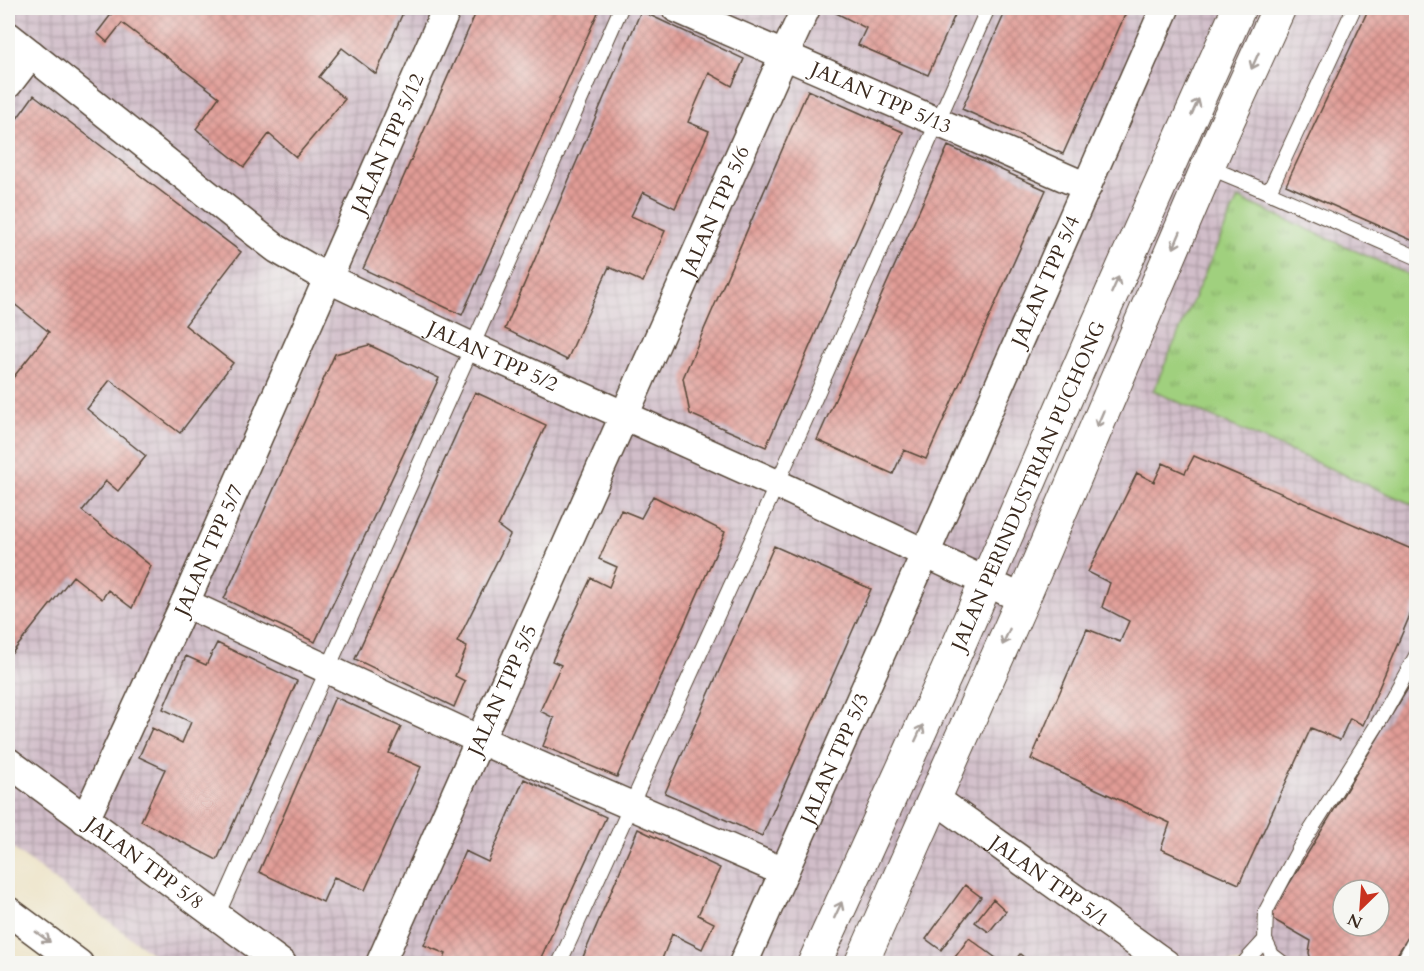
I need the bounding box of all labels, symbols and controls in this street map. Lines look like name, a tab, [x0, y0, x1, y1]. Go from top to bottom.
one-way arrow	[1248, 51, 1260, 69]
street label: JALAN TPP 5/13	[804, 54, 956, 140]
street label: JALAN TPP 5/12	[344, 69, 431, 221]
one-way arrow	[1189, 98, 1201, 116]
street label: JALAN TPP 5/6	[673, 142, 756, 284]
street label: JALAN TPP 5/4	[1004, 211, 1086, 353]
one-way arrow	[1171, 230, 1182, 248]
one-way arrow	[1111, 276, 1122, 294]
street label: JALAN TPP 5/2	[420, 313, 562, 398]
street label: JALAN PERINDUSTRIAN PUCHONG	[944, 317, 1112, 658]
one-way arrow	[1094, 409, 1105, 428]
street label: JALAN TPP 5/7	[167, 480, 250, 623]
street label: JALAN TPP 5/5	[460, 620, 543, 763]
one-way arrow	[1000, 627, 1012, 645]
street label: JALAN TPP 5/3	[793, 689, 876, 831]
one-way arrow	[914, 724, 925, 742]
street label: JALAN TPP 5/8	[78, 809, 209, 916]
street label: JALAN TPP 5/1	[982, 827, 1114, 933]
north arrow	[1331, 878, 1391, 938]
one-way arrow	[833, 902, 844, 920]
text: N	[1344, 908, 1366, 934]
one-way arrow	[35, 931, 51, 944]

